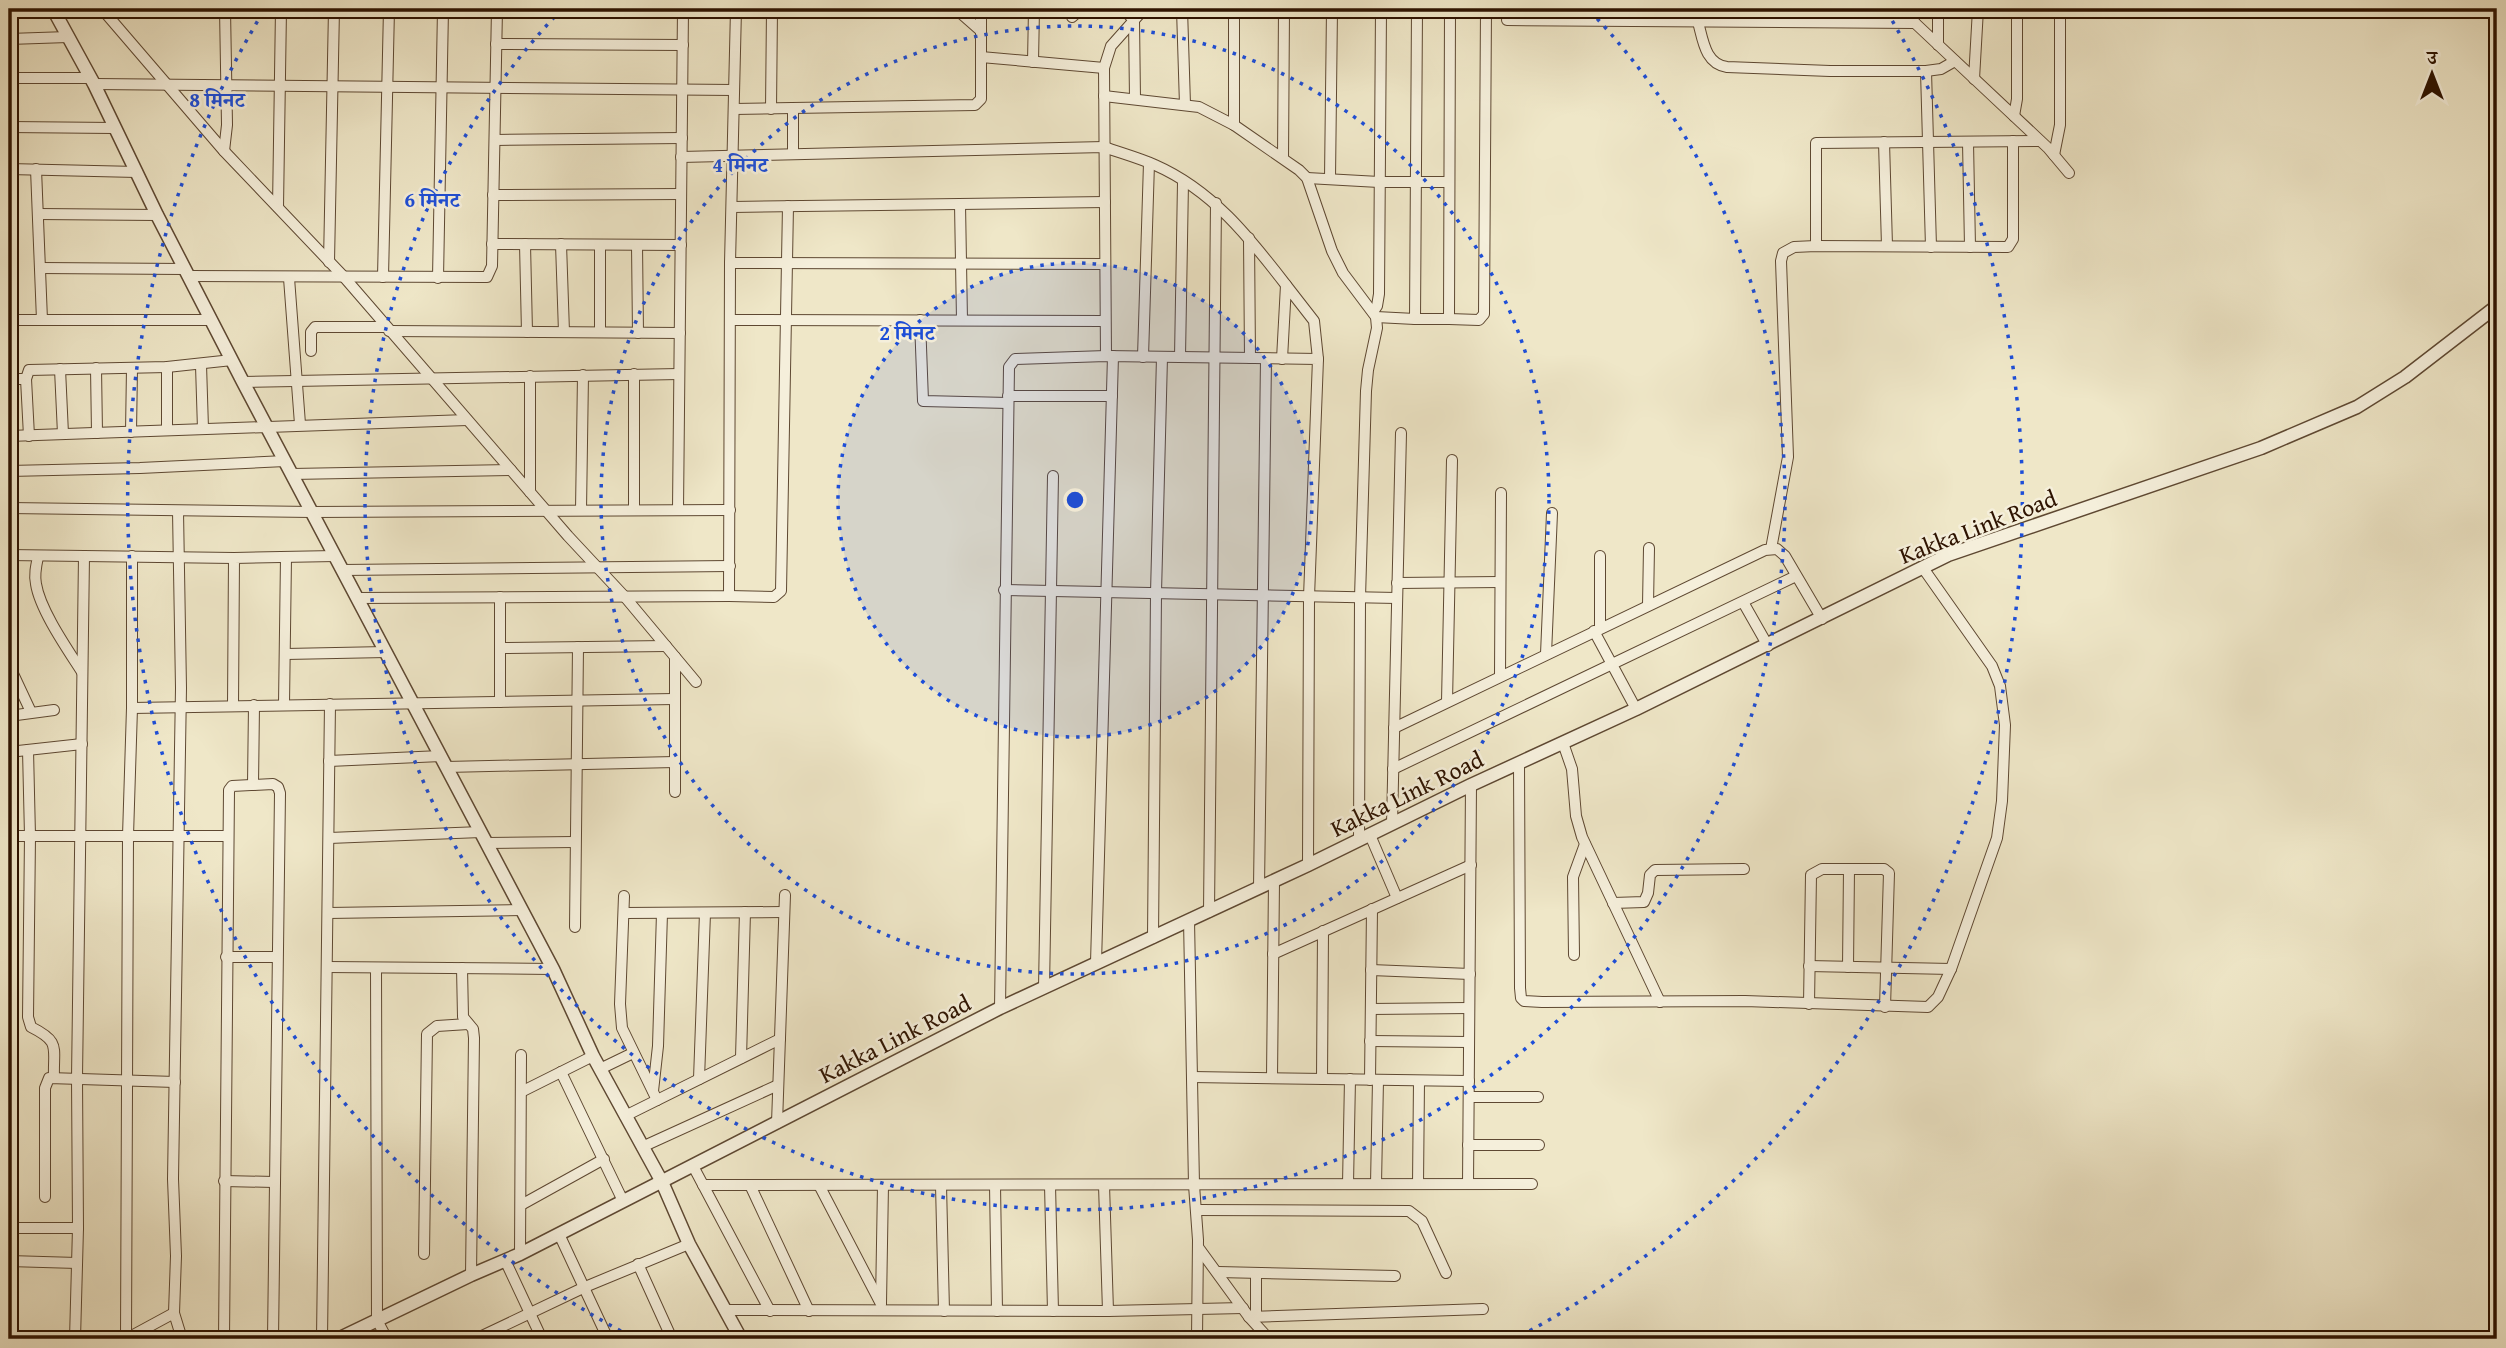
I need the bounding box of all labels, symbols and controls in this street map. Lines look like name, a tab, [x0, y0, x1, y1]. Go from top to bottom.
north arrow	[2398, 38, 2468, 108]
text: उ	[2425, 43, 2438, 71]
text: 8 मिनट	[189, 84, 246, 115]
text: 4 मिनट	[712, 149, 769, 180]
text: 6 मिनट	[404, 184, 461, 215]
text: 2 मिनट	[879, 317, 936, 348]
street label: Kakka Link Road	[1894, 480, 2062, 573]
centre of rings	[1063, 488, 1087, 512]
street label: Kakka Link Road	[1324, 741, 1489, 846]
street label: Kakka Link Road	[813, 985, 977, 1092]

